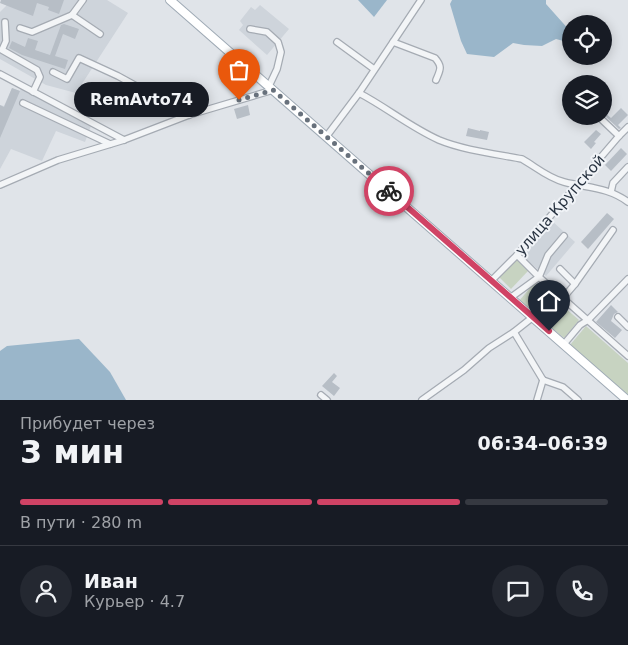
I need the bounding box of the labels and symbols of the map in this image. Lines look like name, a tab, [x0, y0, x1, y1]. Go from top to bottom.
pin	[218, 49, 260, 100]
callout: RemAvto74	[74, 82, 209, 118]
street label: улица Крупской	[511, 151, 609, 259]
courier	[364, 166, 414, 216]
pin	[528, 280, 570, 331]

